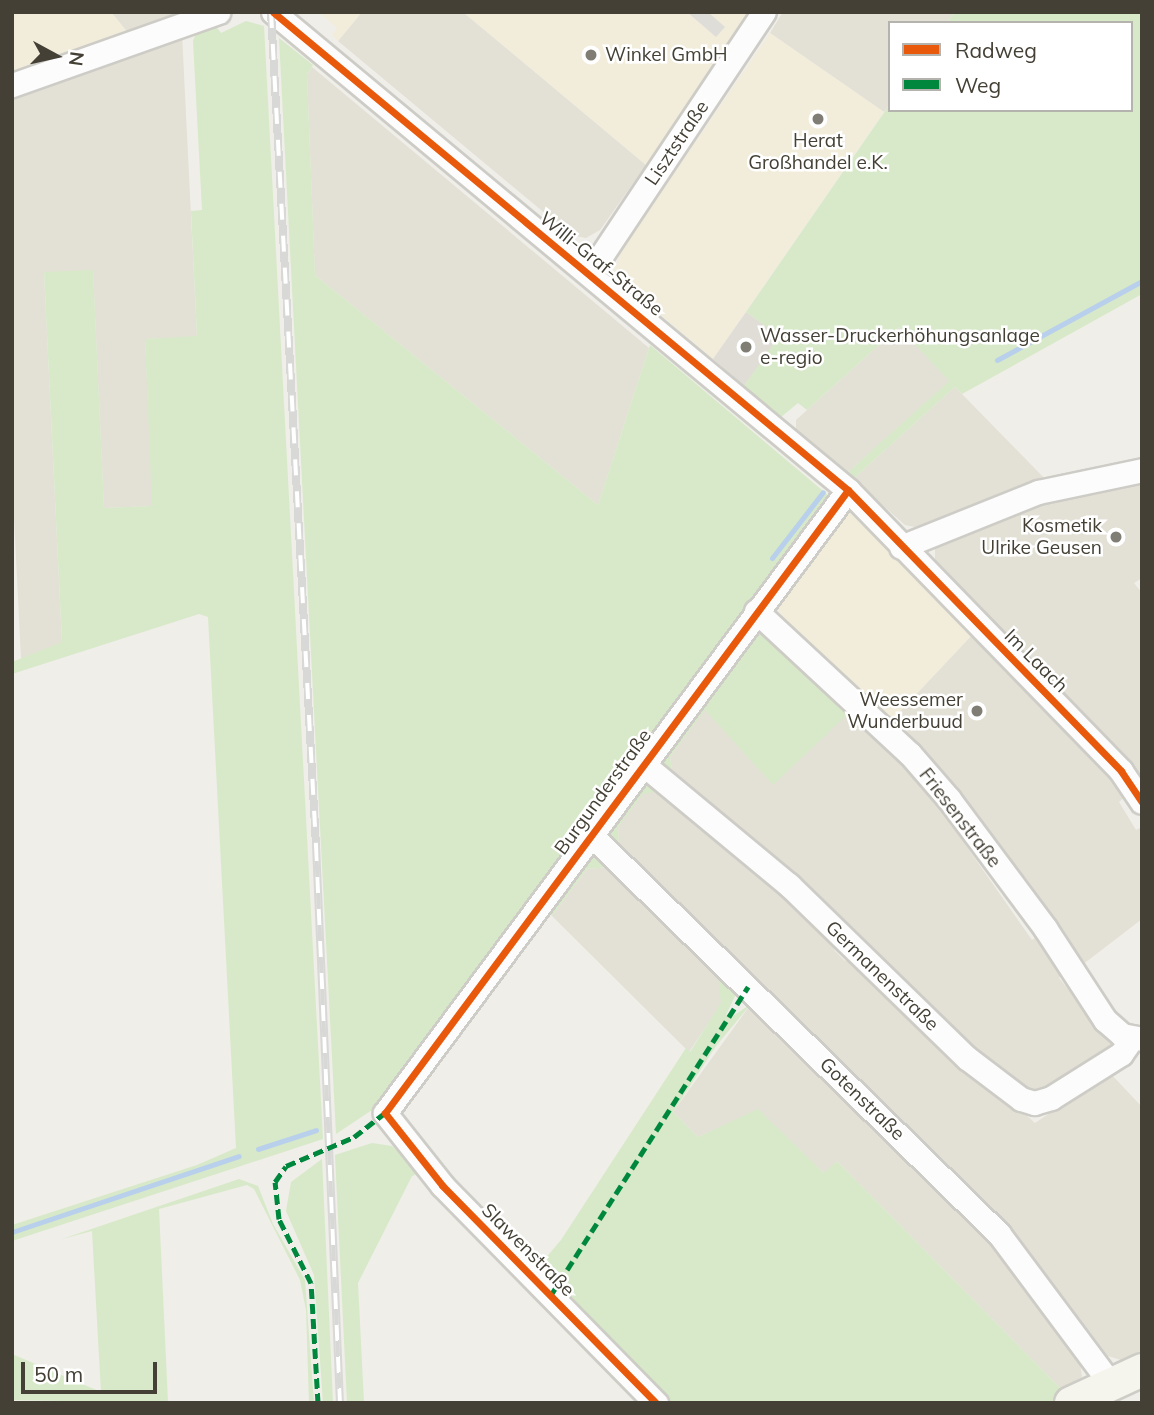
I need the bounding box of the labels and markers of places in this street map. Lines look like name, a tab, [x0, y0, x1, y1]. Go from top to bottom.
place label: Winkel GmbH	[605, 44, 728, 66]
marker: Winkel GmbH	[583, 47, 599, 63]
marker: Herat Großhandel e.K.	[810, 111, 826, 127]
place label: Herat Großhandel e.K.	[748, 130, 888, 174]
place label: Wasser-Druckerhöhungsanlage e-regio	[760, 325, 1040, 369]
marker: Wasser-Druckerhöhungsanlage e-regio	[738, 339, 754, 355]
place label: Kosmetik Ulrike Geusen	[981, 515, 1102, 559]
marker: Kosmetik Ulrike Geusen	[1108, 529, 1124, 545]
place label: Weessemer Wunderbuud	[847, 689, 963, 733]
marker: Weessemer Wunderbuud	[969, 703, 985, 719]

